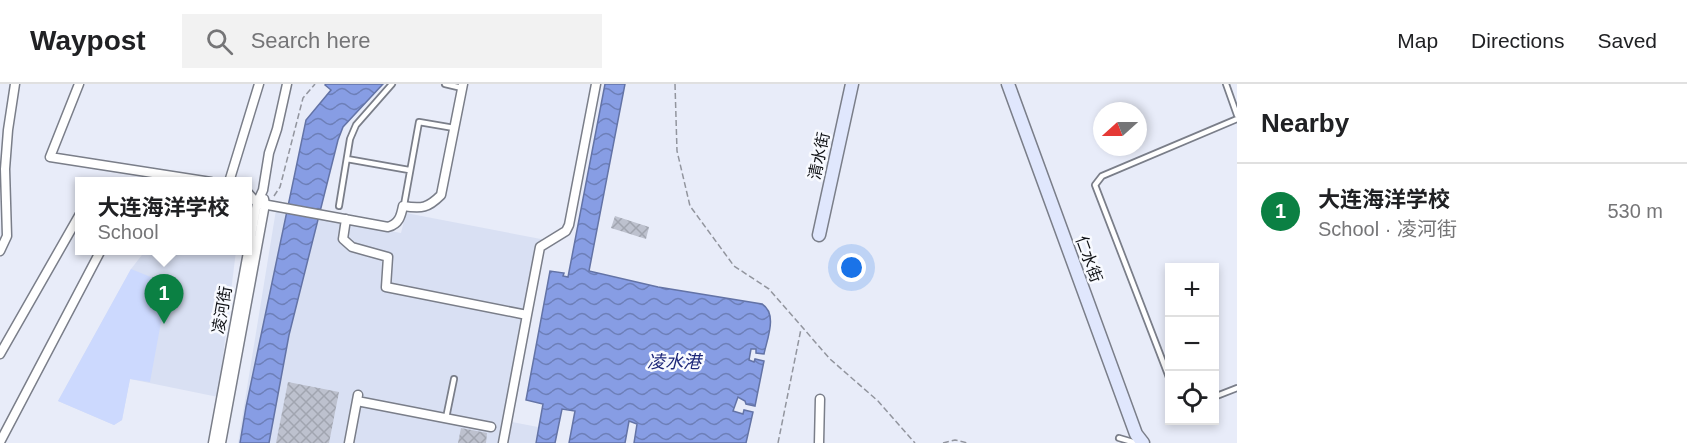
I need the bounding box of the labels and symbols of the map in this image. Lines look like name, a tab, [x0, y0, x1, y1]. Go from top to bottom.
north arrow	[1093, 102, 1147, 156]
street label: 清水街	[806, 131, 832, 181]
street label: 仁水街	[1073, 234, 1105, 284]
your location	[837, 253, 866, 282]
pin: 1	[144, 274, 184, 324]
street label: 凌河街	[209, 285, 235, 335]
water label: 凌水港	[647, 352, 704, 372]

